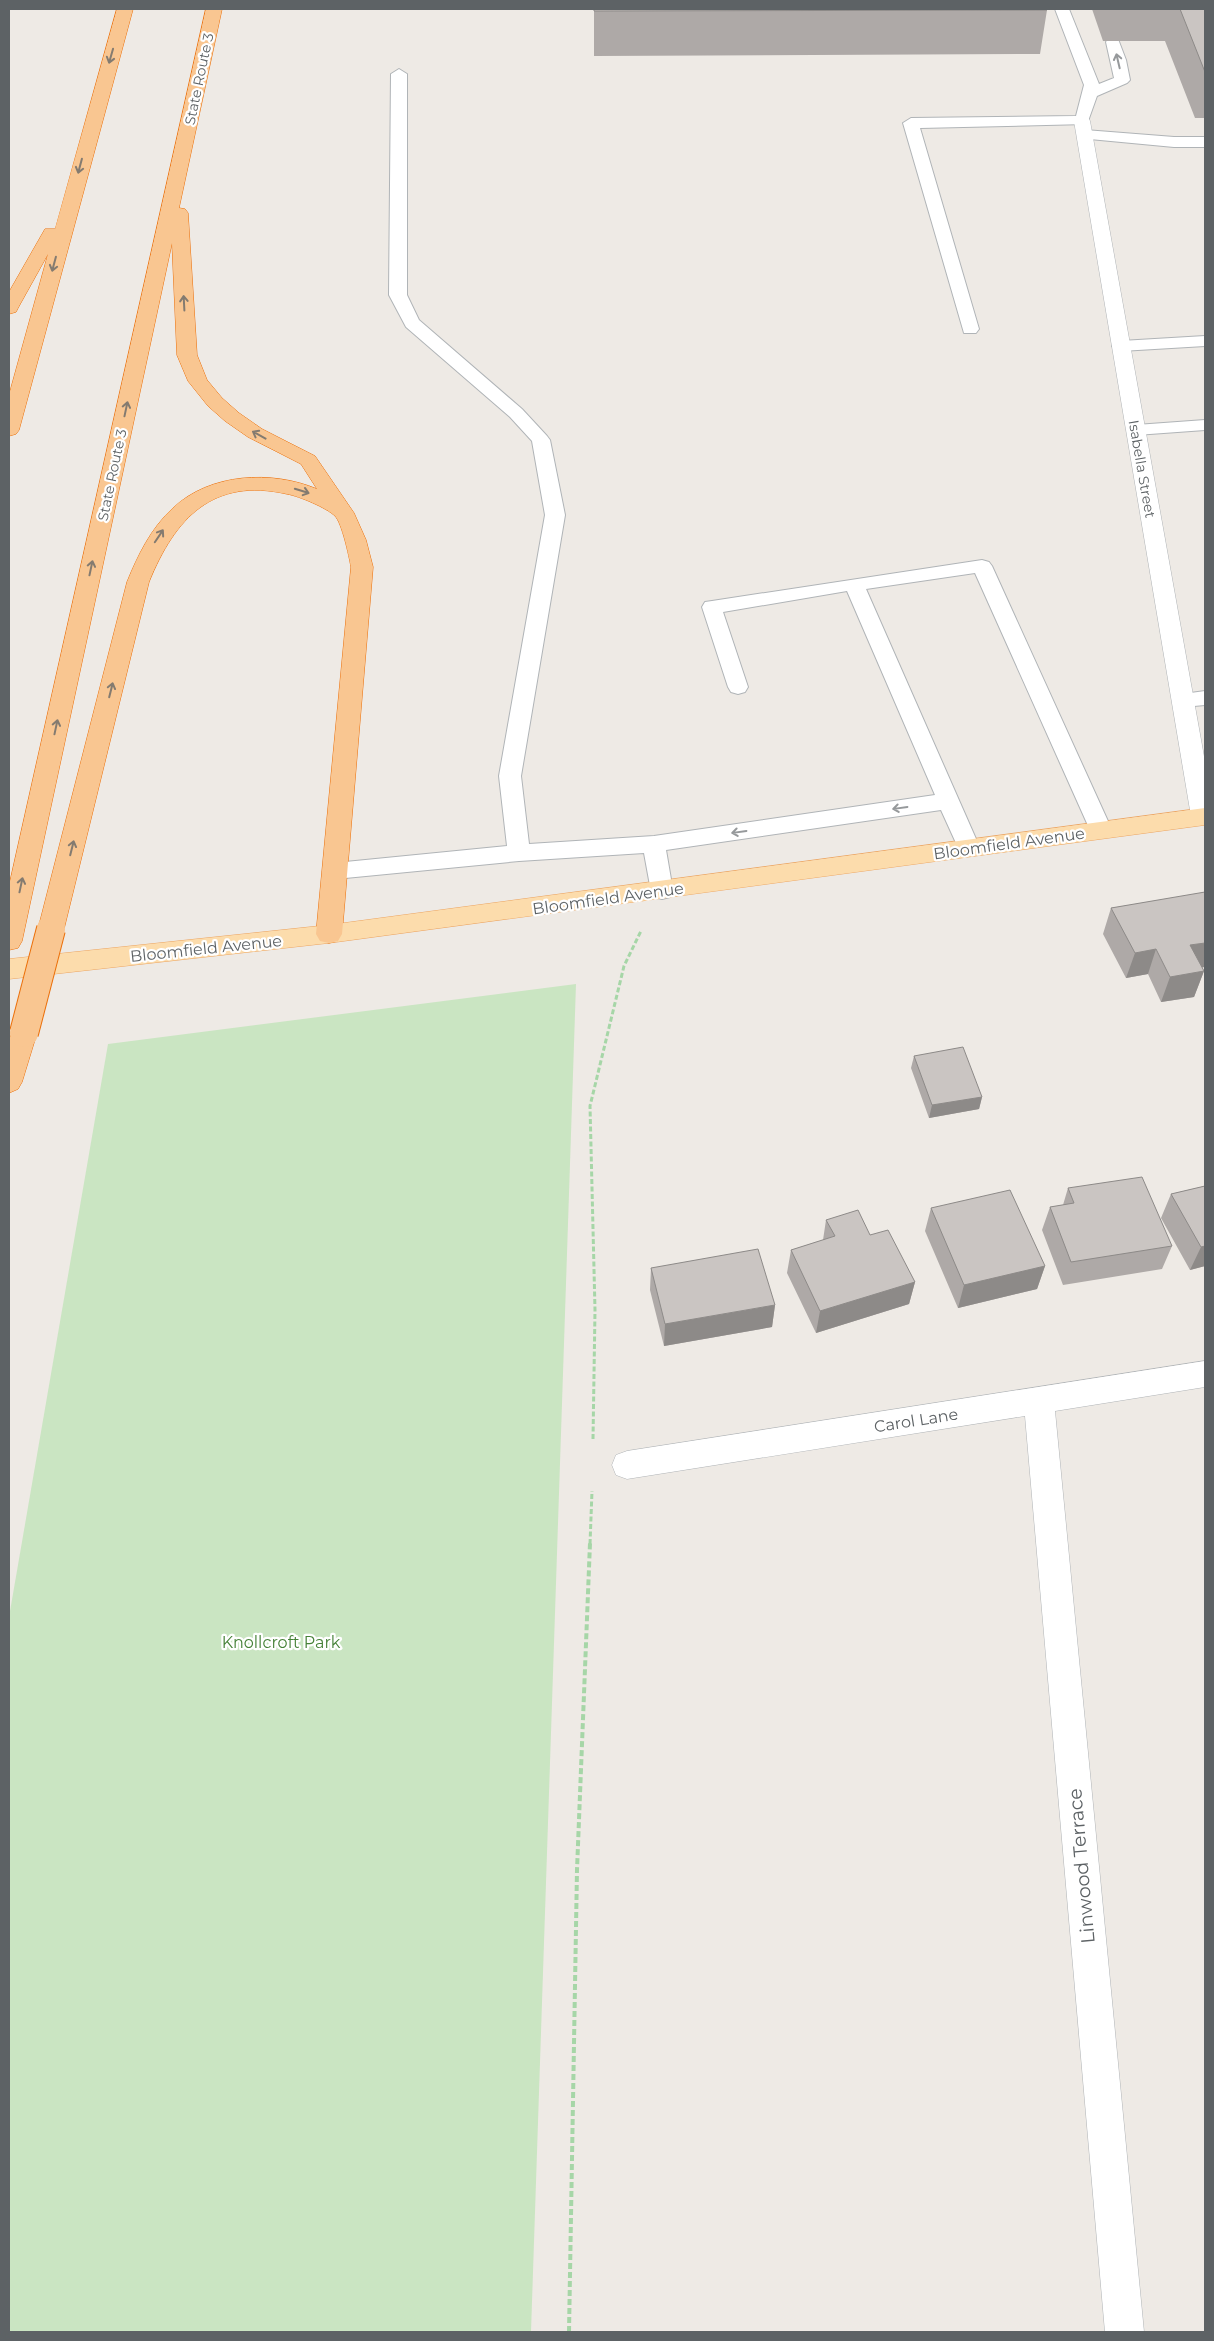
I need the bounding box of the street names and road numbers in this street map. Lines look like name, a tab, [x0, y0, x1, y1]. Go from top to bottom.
street label: State Route 3	[180, 31, 218, 127]
street label: Isabella Street	[1125, 419, 1160, 520]
street label: State Route 3	[93, 427, 131, 523]
street label: Bloomfield Avenue	[932, 823, 1086, 864]
street label: Bloomfield Avenue	[531, 878, 685, 919]
street label: Bloomfield Avenue	[129, 931, 283, 966]
street label: Carol Lane	[873, 1404, 959, 1437]
street label: Linwood Terrace	[1063, 1787, 1100, 1945]

